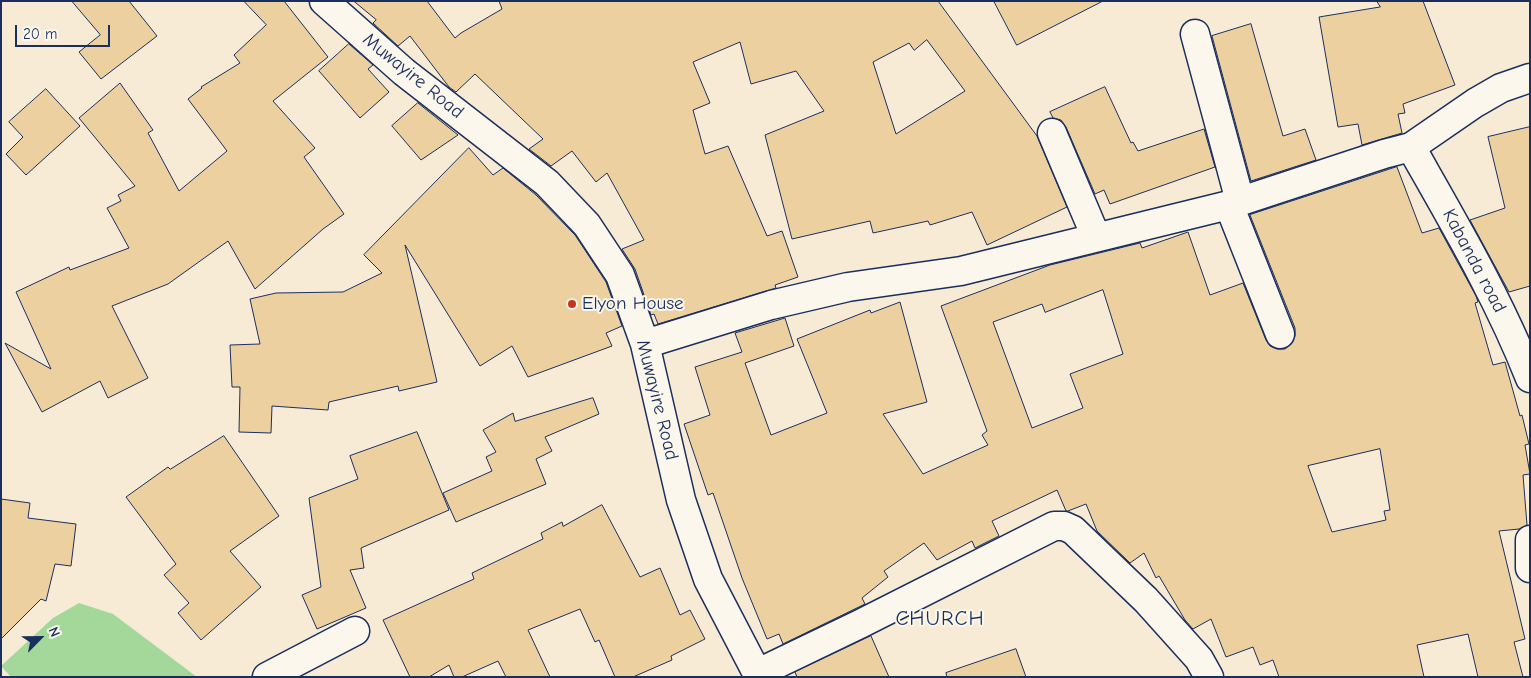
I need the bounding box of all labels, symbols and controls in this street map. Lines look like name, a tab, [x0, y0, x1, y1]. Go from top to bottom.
scale bar	[18, 15, 112, 47]
text: 20 m	[23, 25, 57, 43]
street label: Muwayire Road	[358, 28, 468, 124]
street label: Kabanda road	[1437, 205, 1511, 317]
place label: Elyon House	[582, 293, 684, 315]
marker: Elyon House	[566, 298, 578, 310]
street label: Muwayire Road	[631, 337, 683, 463]
district label: CHURCH	[895, 606, 985, 632]
north arrow	[15, 613, 65, 663]
text: N	[45, 624, 64, 639]

